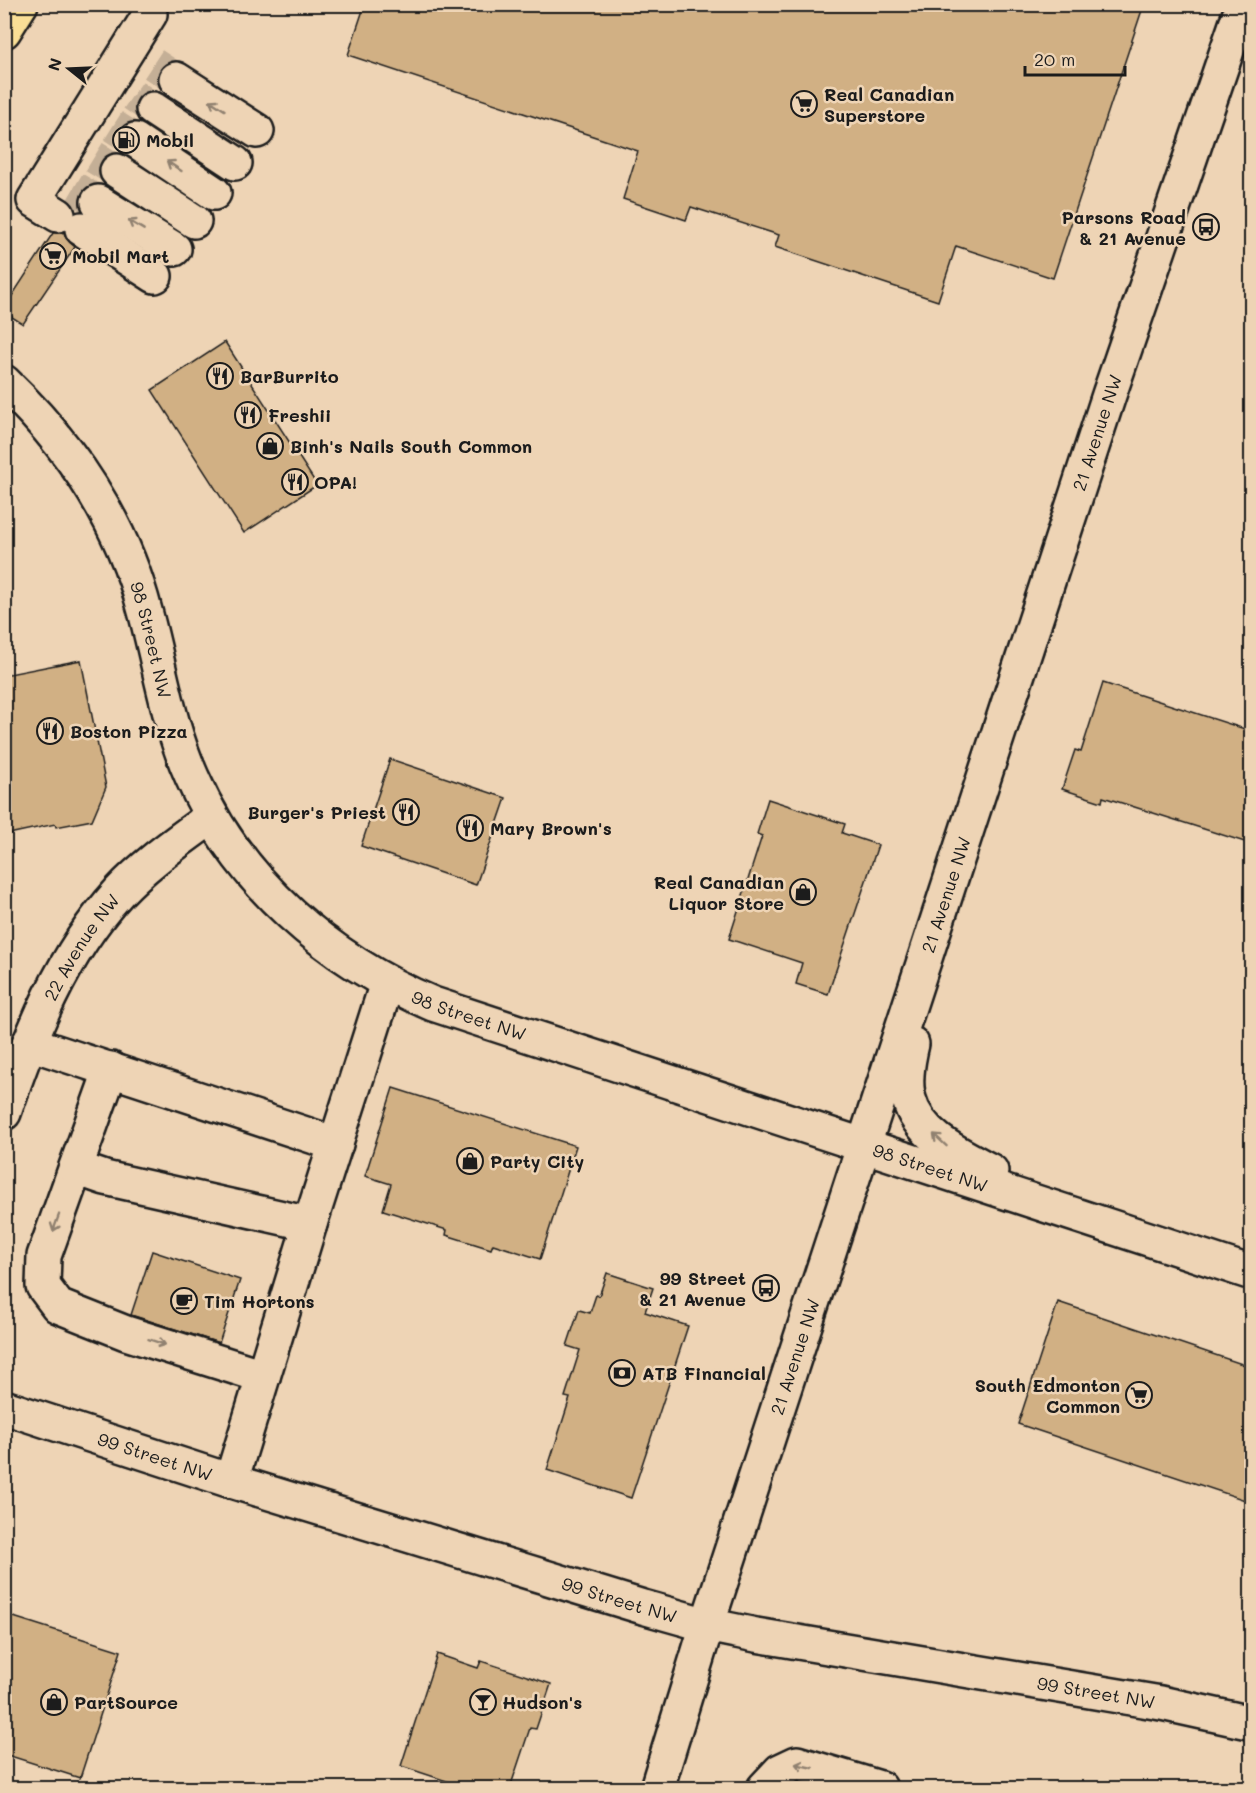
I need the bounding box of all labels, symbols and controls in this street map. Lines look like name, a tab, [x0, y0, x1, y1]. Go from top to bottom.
north arrow	[39, 39, 99, 99]
scale bar	[1025, 39, 1126, 77]
text: 20 m	[1034, 47, 1075, 71]
text: N	[42, 55, 66, 73]
place label: Real Canadian Superstore	[824, 82, 954, 127]
supermarket icon: Real Canadian Superstore	[789, 89, 819, 119]
one-way arrow	[209, 99, 226, 111]
fuel station icon: Mobil	[111, 125, 141, 155]
place label: Mobil	[146, 128, 194, 152]
one-way arrow	[166, 160, 183, 172]
place label: Parsons Road & 21 Avenue	[1062, 205, 1186, 250]
bus stop icon: Parsons Road & 21 Avenue	[1191, 212, 1221, 242]
one-way arrow	[128, 219, 145, 231]
supermarket icon: Mobil Mart	[38, 241, 68, 271]
place label: Mobil Mart	[72, 244, 169, 268]
restaurant icon: BarBurrito	[205, 361, 235, 391]
place label: BarBurrito	[240, 364, 339, 388]
street label: 21 Avenue NW	[1067, 371, 1127, 494]
restaurant icon: Freshii	[233, 400, 263, 430]
place label: Freshii	[268, 403, 331, 427]
shop icon: Binh's Nails South Common	[255, 431, 285, 461]
place label: Binh's Nails South Common	[290, 434, 532, 458]
restaurant icon: OPA!	[280, 467, 310, 497]
place label: OPA!	[314, 470, 357, 494]
street label: 98 Street NW	[125, 578, 178, 701]
restaurant icon: Boston Pizza	[35, 716, 65, 746]
place label: Boston Pizza	[70, 719, 188, 743]
restaurant icon: Burger's Priest	[391, 797, 421, 827]
place label: Burger's Priest	[247, 800, 386, 824]
restaurant icon: Mary Brown's	[455, 813, 485, 843]
place label: Mary Brown's	[490, 816, 612, 840]
street label: 21 Avenue NW	[916, 833, 976, 956]
place label: Real Canadian Liquor Store	[654, 870, 784, 915]
shop icon: Real Canadian Liquor Store	[788, 877, 818, 907]
street label: 22 Avenue NW	[38, 888, 124, 1004]
street label: 98 Street NW	[408, 984, 529, 1046]
one-way arrow	[932, 1133, 947, 1147]
street label: 98 Street NW	[870, 1137, 991, 1197]
shop icon: Party City	[455, 1146, 485, 1176]
place label: Party City	[490, 1149, 584, 1173]
one-way arrow	[49, 1213, 60, 1232]
place label: 99 Street & 21 Avenue	[639, 1266, 746, 1311]
bus stop icon: 99 Street & 21 Avenue	[751, 1273, 781, 1303]
cafe icon: Tim Hortons	[169, 1286, 199, 1316]
place label: Tim Hortons	[204, 1289, 315, 1313]
street label: 21 Avenue NW	[765, 1295, 825, 1418]
one-way arrow	[147, 1338, 166, 1349]
bank icon: ATB Financial	[607, 1358, 637, 1388]
place label: ATB Financial	[642, 1361, 766, 1385]
place label: South Edmonton Common	[975, 1373, 1120, 1418]
supermarket icon: South Edmonton Common	[1124, 1380, 1154, 1410]
street label: 99 Street NW	[95, 1426, 216, 1486]
street label: 99 Street NW	[559, 1571, 680, 1628]
street label: 99 Street NW	[1035, 1670, 1157, 1714]
shop icon: PartSource	[39, 1687, 69, 1717]
bar icon: Hudson's	[468, 1687, 498, 1717]
place label: PartSource	[74, 1690, 178, 1714]
place label: Hudson's	[502, 1690, 582, 1714]
one-way arrow	[795, 1760, 814, 1771]

